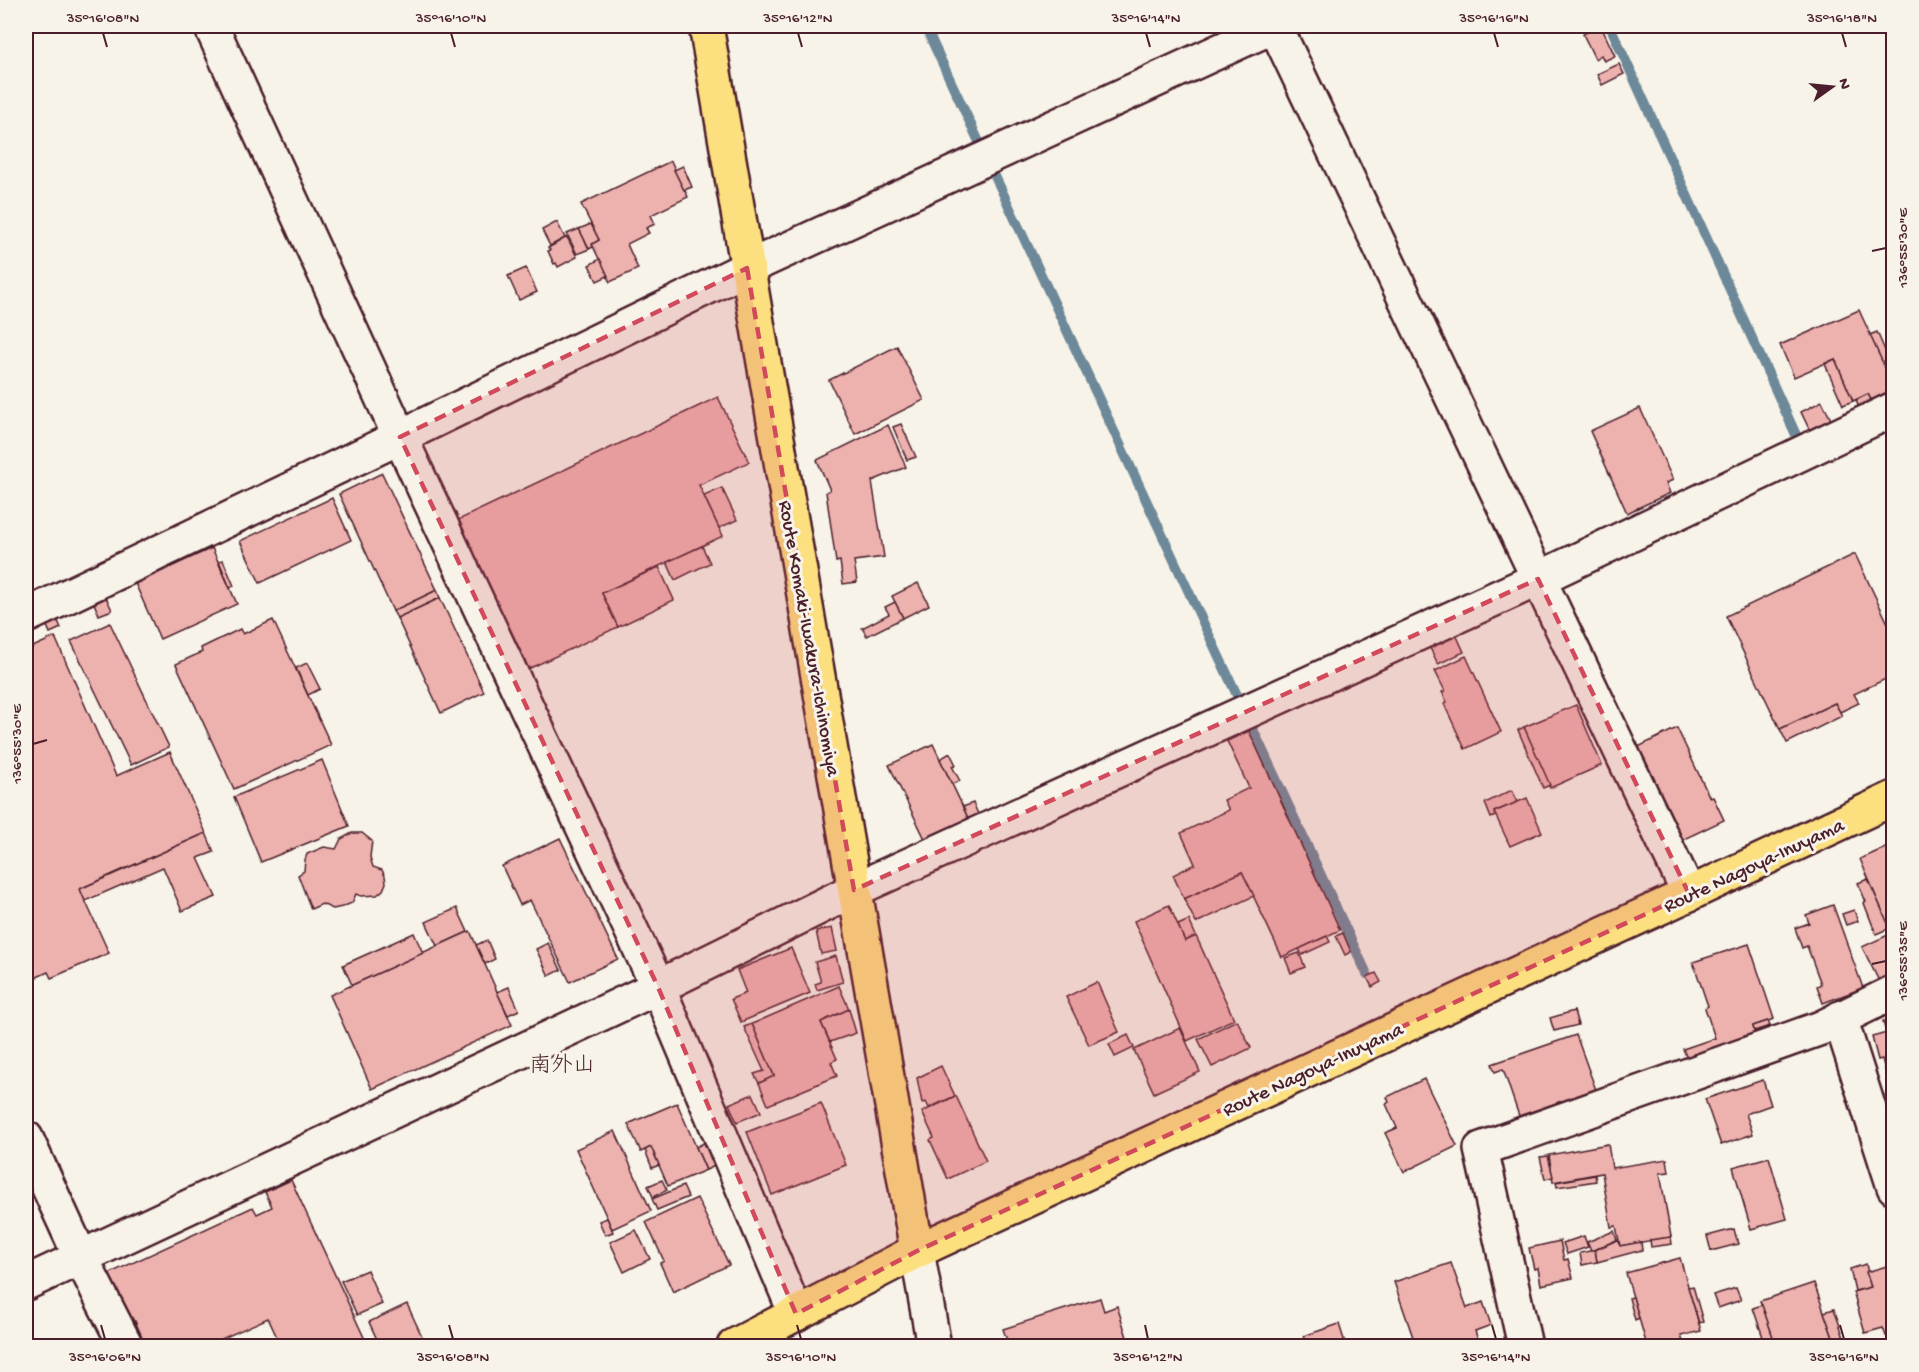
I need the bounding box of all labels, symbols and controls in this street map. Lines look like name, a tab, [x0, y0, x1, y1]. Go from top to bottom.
text: 35°16'08"N	[66, 10, 140, 28]
text: 35°16'10"N	[415, 10, 486, 28]
text: 35°16'12"N	[762, 10, 833, 28]
text: 35°16'14"N	[1110, 10, 1181, 28]
text: 35°16'16"N	[1458, 10, 1529, 28]
text: 35°16'18"N	[1806, 10, 1877, 28]
north arrow	[1802, 57, 1862, 117]
text: N	[1833, 77, 1854, 92]
text: 136°55'30"E	[1895, 208, 1913, 289]
street label: Route Komaki-Iwakura-Ichinomiya	[772, 499, 843, 779]
text: 136°55'30"E	[9, 704, 27, 785]
street label: Route Nagoya-Inuyama	[1661, 815, 1849, 919]
text: 136°55'35"E	[1895, 921, 1913, 1002]
street label: Route Nagoya-Inuyama	[1220, 1019, 1408, 1123]
district label: 南外山	[529, 1053, 595, 1080]
text: 35°16'06"N	[68, 1349, 141, 1367]
text: 35°16'08"N	[416, 1349, 490, 1367]
text: 35°16'10"N	[765, 1349, 836, 1367]
text: 35°16'12"N	[1112, 1349, 1183, 1367]
text: 35°16'14"N	[1460, 1349, 1531, 1367]
text: 35°16'16"N	[1808, 1349, 1879, 1367]

